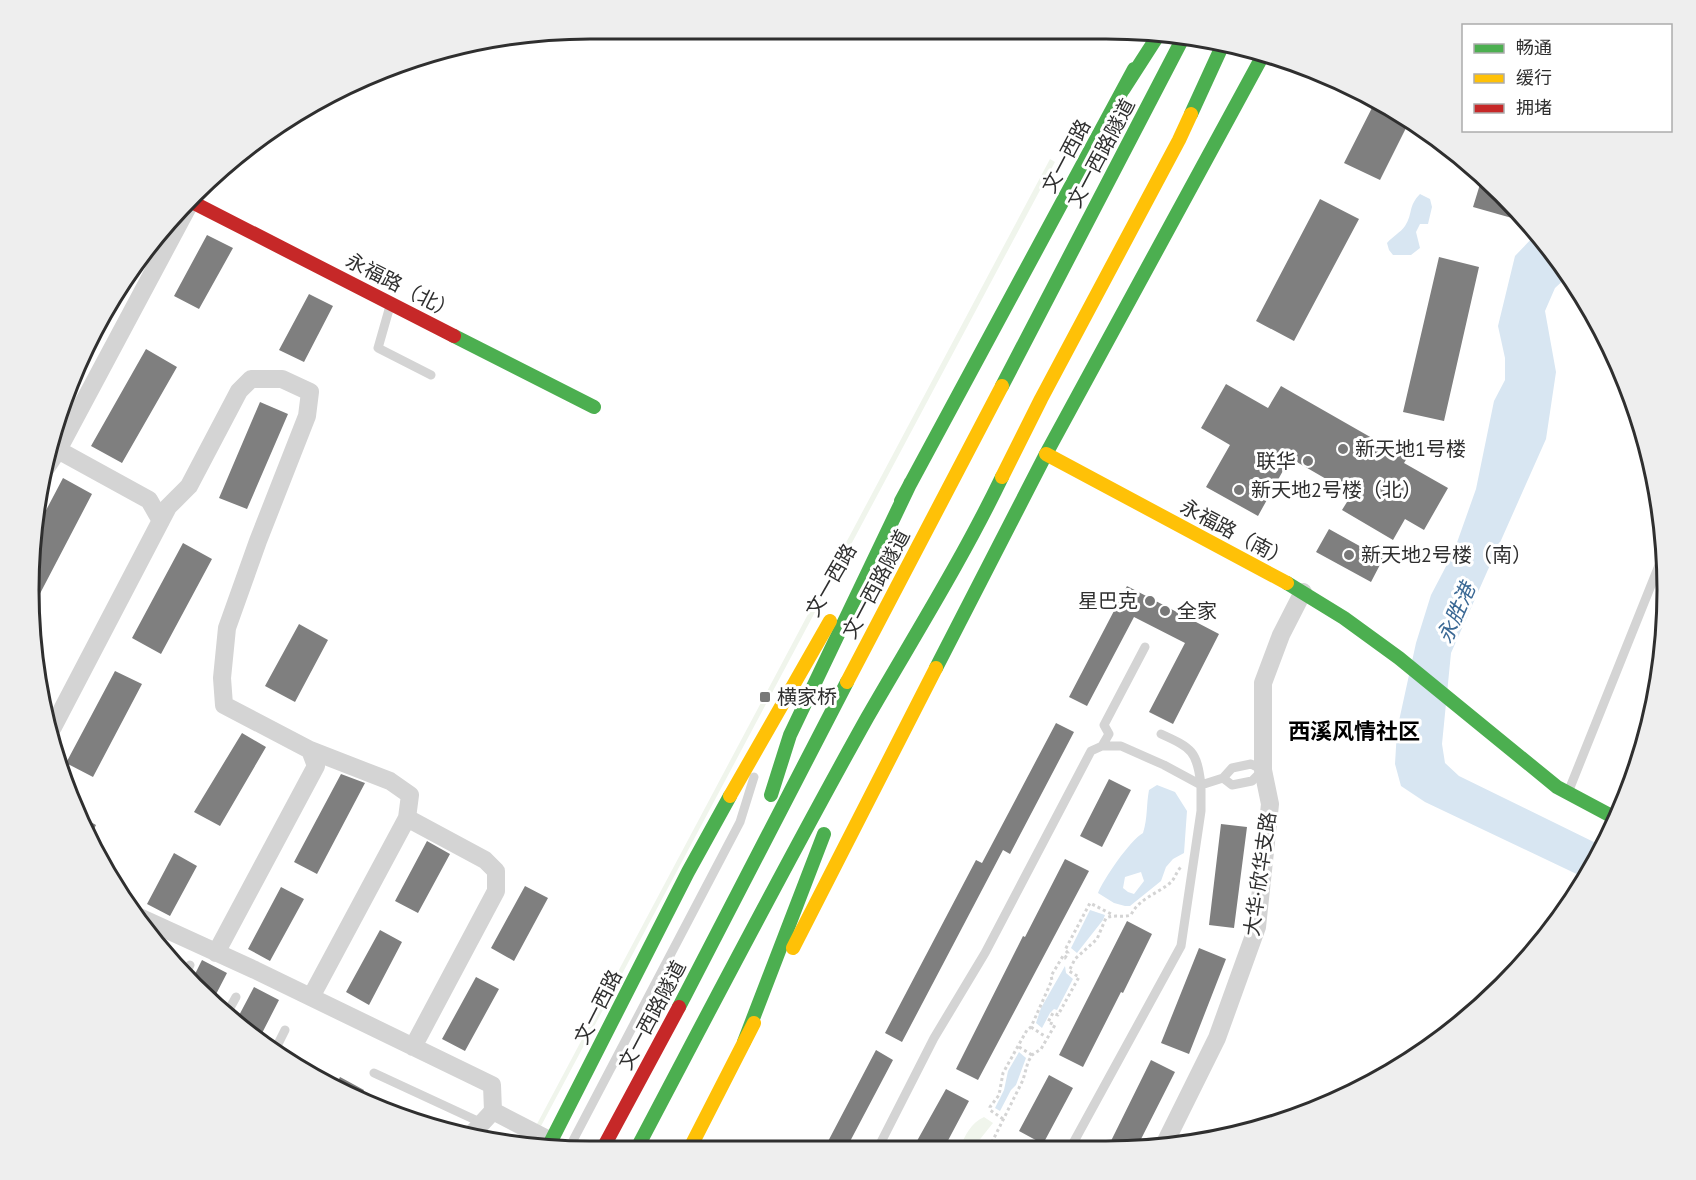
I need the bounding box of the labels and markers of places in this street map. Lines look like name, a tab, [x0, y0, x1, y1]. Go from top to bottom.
place label: 新天地1号楼	[1355, 436, 1466, 462]
marker: 新天地1号楼	[1336, 442, 1350, 456]
place label: 联华	[1256, 448, 1296, 474]
marker: 联华	[1301, 454, 1315, 468]
place label: 新天地2号楼（北）	[1251, 477, 1422, 503]
marker: 新天地2号楼（北）	[1232, 483, 1246, 497]
place label: 新天地2号楼（南）	[1361, 542, 1532, 568]
marker: 新天地2号楼（南）	[1342, 548, 1356, 562]
place label: 星巴克	[1078, 588, 1138, 614]
marker: 星巴克	[1143, 594, 1157, 608]
place label: 全家	[1177, 598, 1217, 624]
marker: 全家	[1158, 604, 1172, 618]
place label: 横家桥	[777, 684, 837, 710]
marker: 横家桥	[758, 690, 772, 704]

